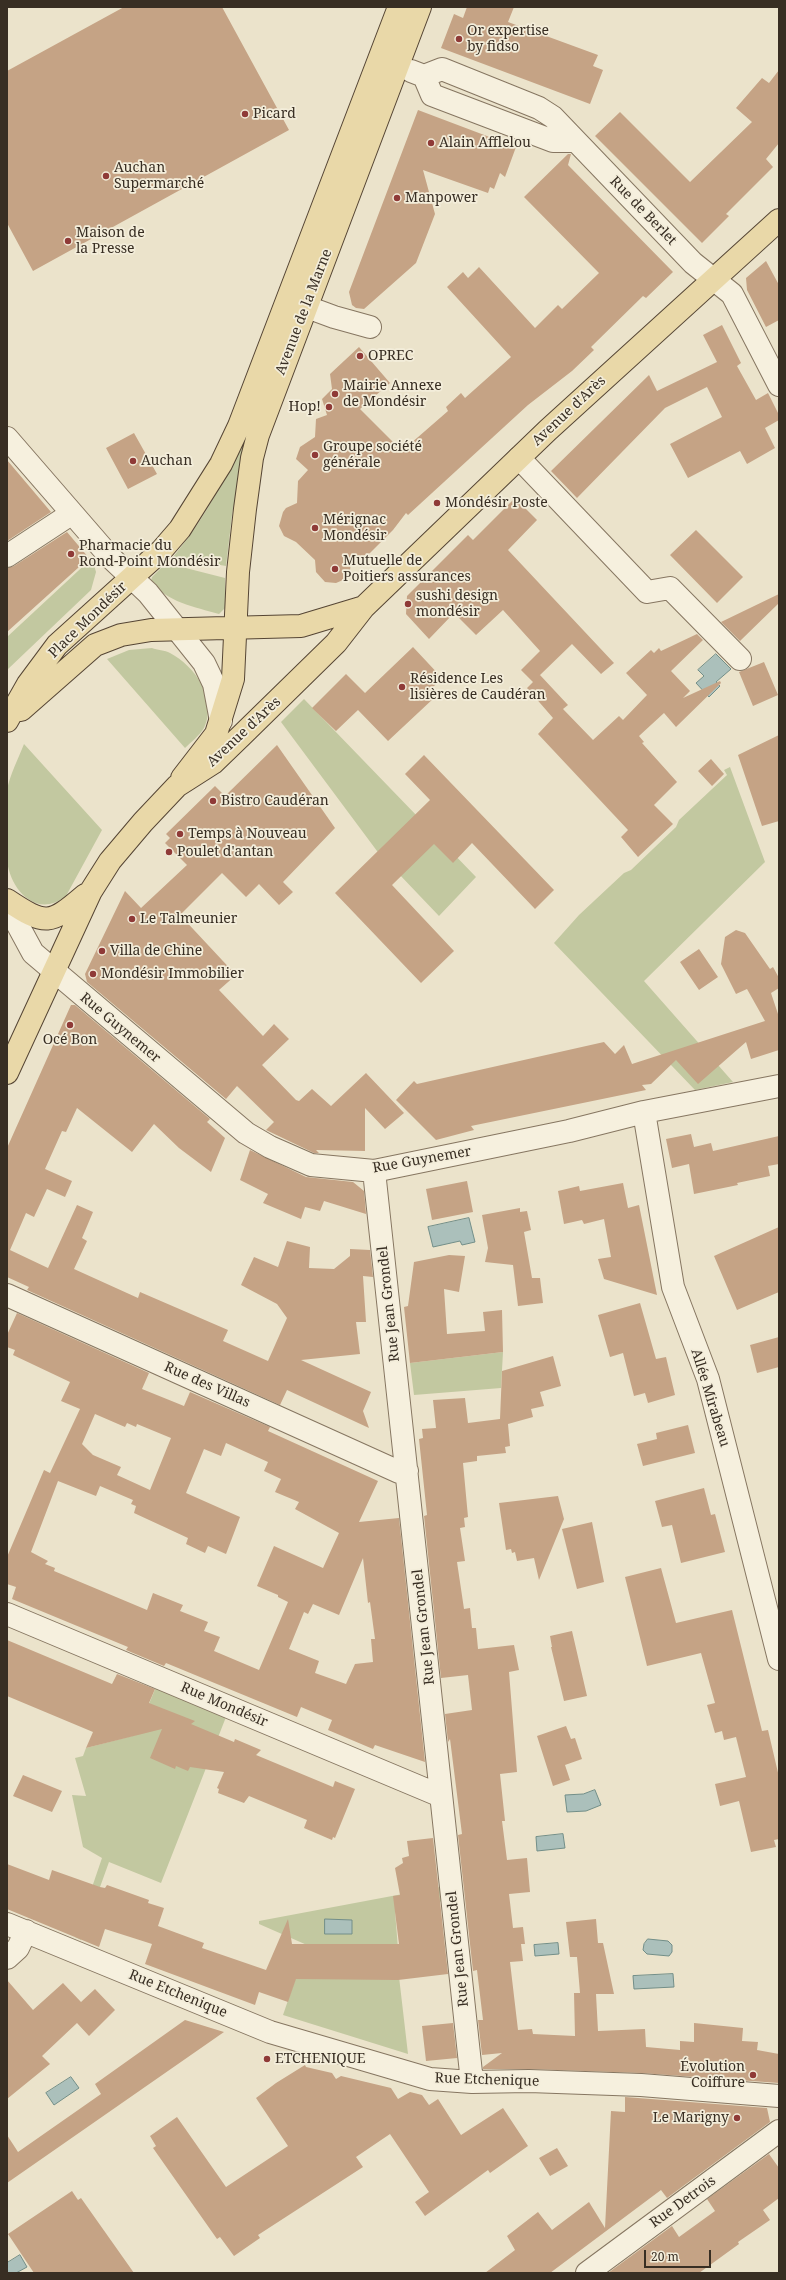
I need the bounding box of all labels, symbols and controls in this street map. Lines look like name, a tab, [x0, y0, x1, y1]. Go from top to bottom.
place label: Or expertise by fidso	[467, 23, 549, 56]
marker: Or expertise by fidso	[454, 34, 464, 44]
place label: Picard	[253, 106, 296, 122]
marker: Picard	[240, 109, 250, 119]
place label: Alain Afflelou	[439, 135, 531, 151]
marker: Alain Afflelou	[426, 138, 436, 148]
place label: Auchan Supermarché	[114, 160, 204, 192]
marker: Auchan Supermarché	[101, 171, 111, 181]
street label: Rue de Berlet	[606, 173, 680, 249]
place label: Manpower	[405, 190, 478, 206]
marker: Manpower	[392, 193, 402, 203]
place label: Maison de la Presse	[76, 225, 145, 258]
marker: Maison de la Presse	[63, 236, 73, 246]
street label: Avenue de la Marne	[272, 247, 336, 377]
place label: OPREC	[368, 348, 413, 364]
marker: OPREC	[355, 351, 365, 361]
street label: Avenue d'Arès	[529, 373, 609, 449]
place label: Mairie Annexe de Mondésir	[343, 378, 442, 410]
marker: Mairie Annexe de Mondésir	[330, 389, 340, 399]
place label: Hop!	[289, 399, 321, 415]
marker: Hop!	[324, 402, 334, 412]
place label: Groupe société générale	[323, 439, 422, 472]
marker: Groupe société générale	[310, 450, 320, 460]
place label: Auchan	[141, 453, 192, 469]
marker: Auchan	[128, 456, 138, 466]
place label: Mondésir Poste	[445, 495, 548, 511]
marker: Mondésir Poste	[432, 498, 442, 508]
place label: Mérignac Mondésir	[323, 512, 387, 544]
marker: Mérignac Mondésir	[310, 523, 320, 533]
place label: Pharmacie du Rond-Point Mondésir	[79, 538, 221, 570]
marker: Pharmacie du Rond-Point Mondésir	[66, 549, 76, 559]
place label: Mutuelle de Poitiers assurances	[343, 553, 471, 586]
marker: Mutuelle de Poitiers assurances	[330, 564, 340, 574]
street label: Place Mondésir	[45, 578, 131, 662]
place label: sushi design mondésir	[416, 588, 498, 620]
marker: sushi design mondésir	[403, 599, 413, 609]
place label: Résidence Les lisières de Caudéran	[410, 671, 546, 704]
marker: Résidence Les lisières de Caudéran	[397, 682, 407, 692]
street label: Avenue d'Arès	[204, 694, 284, 770]
place label: Bistro Caudéran	[221, 793, 329, 809]
marker: Bistro Caudéran	[208, 796, 218, 806]
place label: Temps à Nouveau	[188, 826, 307, 842]
marker: Temps à Nouveau	[175, 829, 185, 839]
place label: Poulet d'antan	[177, 844, 273, 860]
marker: Poulet d'antan	[164, 847, 174, 857]
place label: Le Talmeunier	[140, 911, 237, 927]
marker: Le Talmeunier	[127, 914, 137, 924]
place label: Villa de Chine	[110, 943, 202, 959]
marker: Villa de Chine	[97, 946, 107, 956]
place label: Mondésir Immobilier	[101, 966, 244, 982]
marker: Mondésir Immobilier	[88, 969, 98, 979]
street label: Rue Guynemer	[76, 989, 164, 1067]
marker: Océ Bon	[65, 1020, 75, 1030]
place label: Océ Bon	[43, 1032, 97, 1048]
street label: Rue Guynemer	[371, 1143, 473, 1177]
street label: Rue Jean Grondel	[375, 1245, 403, 1363]
street label: Allée Mirabeau	[687, 1347, 733, 1449]
street label: Rue des Villas	[162, 1359, 252, 1411]
street label: Rue Jean Grondel	[410, 1568, 438, 1686]
street label: Rue Mondésir	[178, 1679, 270, 1731]
street label: Rue Jean Grondel	[444, 1890, 472, 2008]
street label: Rue Etchenique	[126, 1967, 230, 2021]
place label: ETCHENIQUE	[275, 2051, 365, 2067]
marker: ETCHENIQUE	[262, 2054, 272, 2064]
place label: Évolution Coiffure	[680, 2059, 745, 2092]
street label: Rue Etchenique	[434, 2070, 540, 2090]
marker: Évolution Coiffure	[748, 2070, 758, 2080]
place label: Le Marigny	[653, 2110, 729, 2126]
marker: Le Marigny	[732, 2113, 742, 2123]
street label: Rue Detrois	[647, 2172, 719, 2232]
scale bar	[646, 2242, 713, 2268]
text: 20 m	[651, 2248, 679, 2265]

